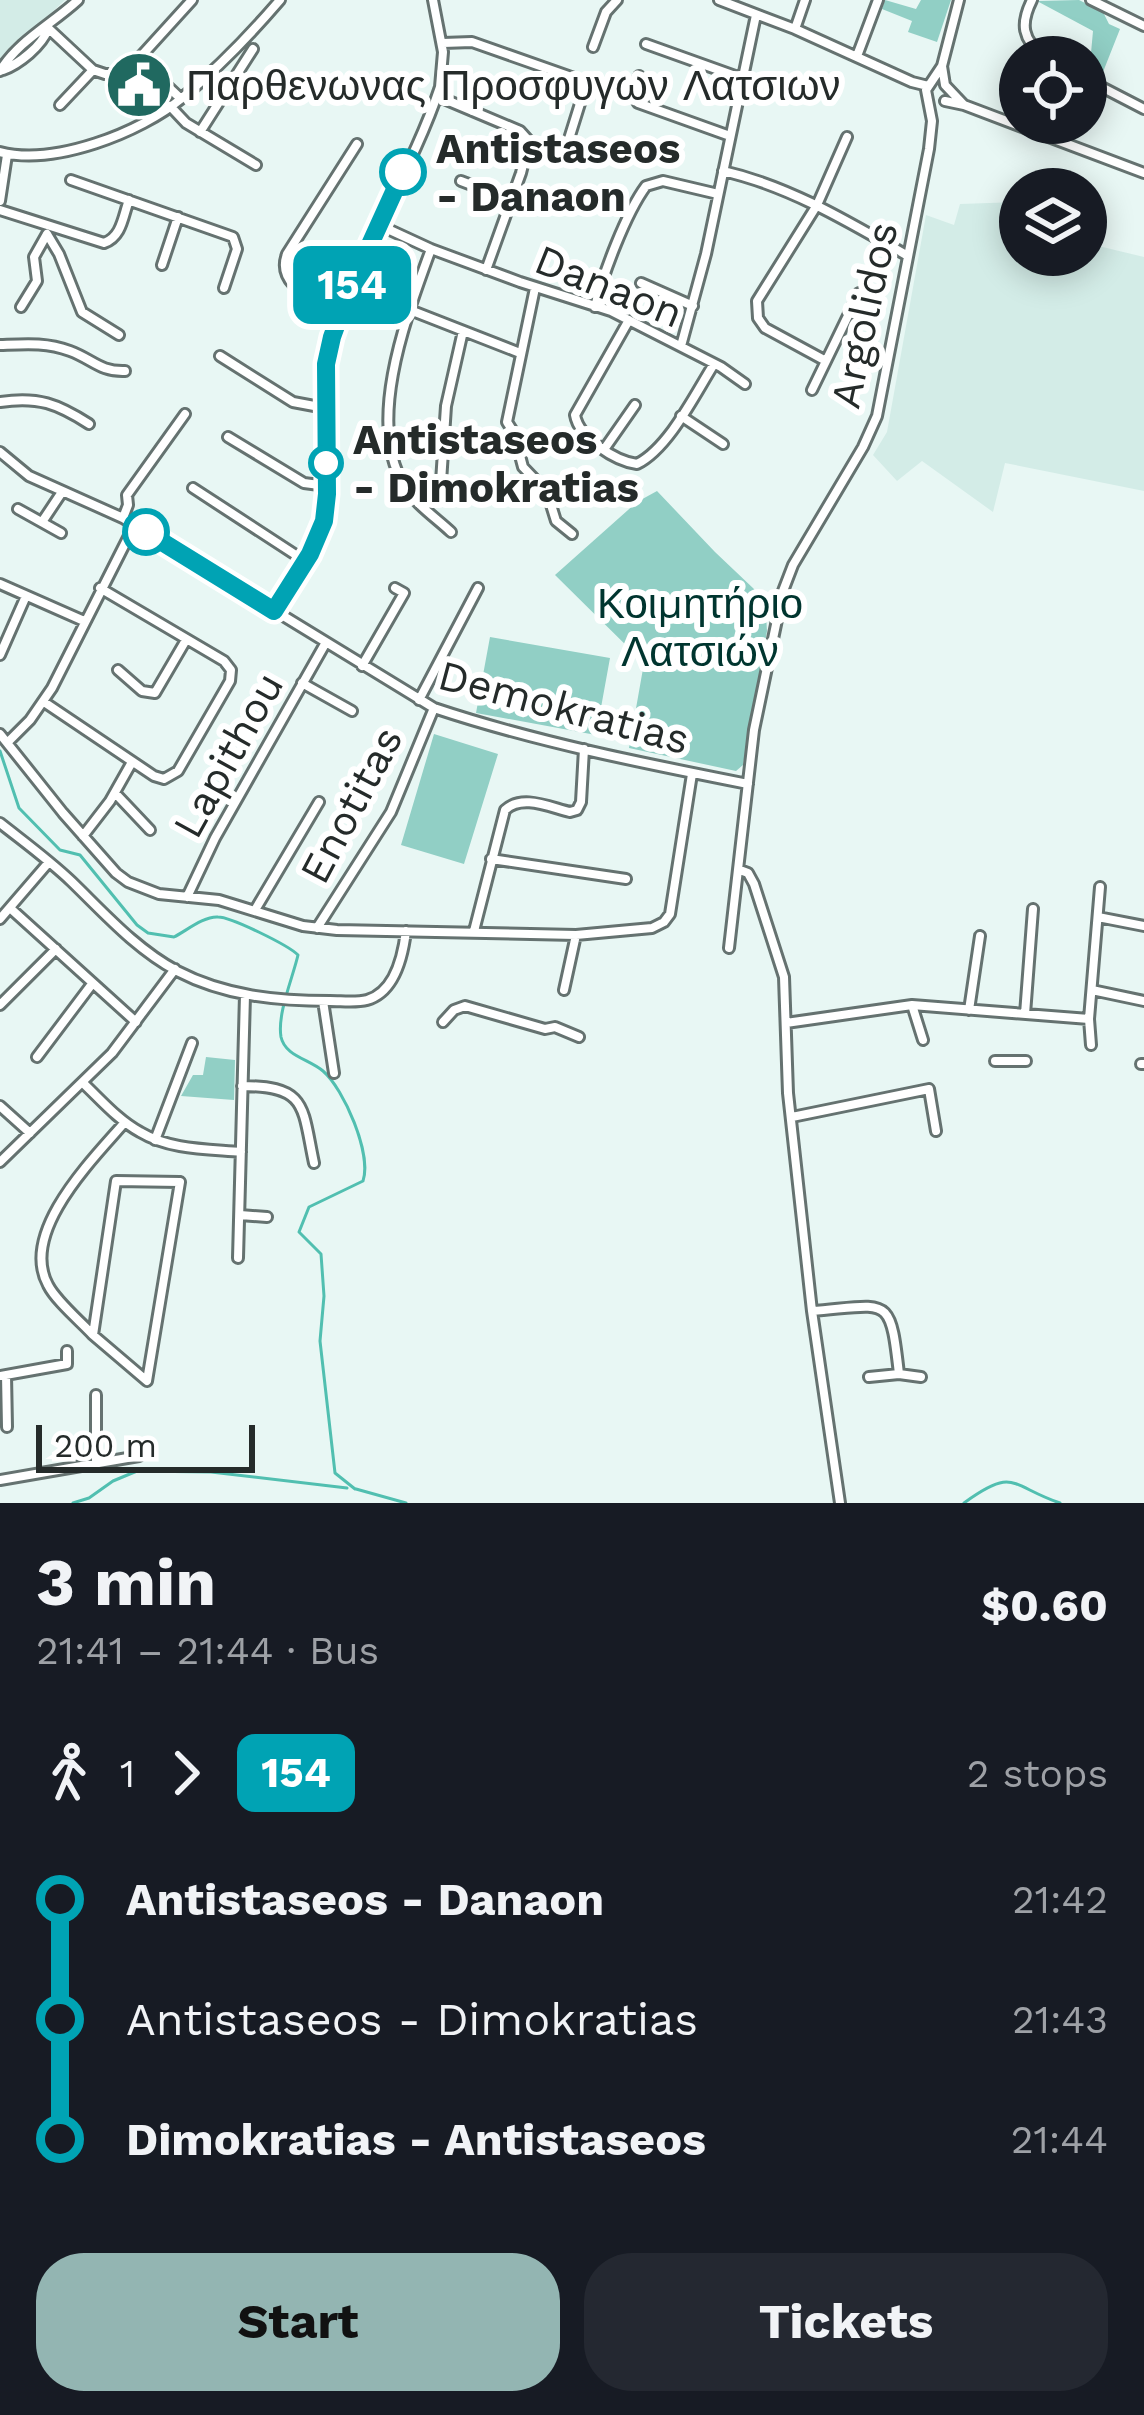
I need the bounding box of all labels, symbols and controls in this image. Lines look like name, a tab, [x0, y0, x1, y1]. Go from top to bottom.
map controls	[999, 36, 1107, 276]
button: locate	[999, 36, 1107, 144]
public building icon: Παρθενωνας Προσφυγων Λατσιων	[104, 50, 174, 120]
place label: Παρθενωνας Προσφυγων Λατσιων	[186, 61, 840, 110]
place label: Antistaseos - Danaon	[436, 124, 680, 221]
marker: Antistaseos - Danaon	[381, 150, 425, 194]
button: layers	[999, 168, 1107, 276]
street label: Argolidos	[820, 217, 908, 413]
street label: Danaon	[528, 234, 690, 338]
line badge: 154	[283, 246, 421, 324]
text: 154	[317, 260, 387, 309]
place label: Antistaseos - Dimokratias	[353, 415, 639, 512]
marker: Antistaseos - Dimokratias	[310, 447, 342, 479]
unlabelled marker	[124, 510, 168, 554]
park label: Κοιμητήριο Λατσιών	[597, 579, 803, 676]
street label: Demokratias	[433, 650, 695, 764]
street label: Lapithou	[163, 664, 293, 846]
street label: Enotitas	[289, 718, 413, 892]
scale bar	[36, 1419, 255, 1472]
text: 200 m	[54, 1426, 157, 1465]
text: 3 min	[36, 1544, 216, 1621]
text: $0.60	[981, 1579, 1108, 1632]
text: 21:41 – 21:44 · Bus	[36, 1628, 379, 1673]
icon: walk	[36, 1740, 102, 1806]
icon: forward	[153, 1740, 219, 1806]
text: 154	[261, 1748, 331, 1797]
text: 1	[120, 1751, 135, 1796]
text: 2 stops	[967, 1751, 1108, 1796]
text: Antistaseos - Danaon	[126, 1873, 604, 1926]
text: 21:42	[1012, 1877, 1108, 1922]
text: Antistaseos - Dimokratias	[126, 1993, 698, 2046]
text: 21:43	[1012, 1997, 1108, 2042]
text: Dimokratias - Antistaseos	[126, 2113, 706, 2166]
text: 21:44	[1011, 2117, 1108, 2162]
button: Start	[36, 2253, 560, 2391]
button: Tickets	[584, 2253, 1108, 2391]

